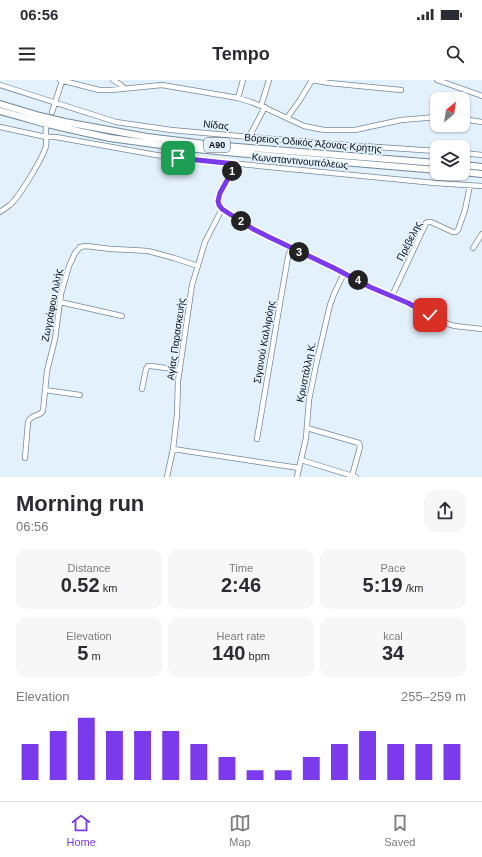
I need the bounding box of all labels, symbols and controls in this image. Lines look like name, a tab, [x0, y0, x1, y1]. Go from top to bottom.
text: 06:56	[20, 6, 58, 23]
icon: menu	[16, 43, 38, 65]
icon: search	[444, 43, 466, 65]
text: Tempo	[212, 44, 270, 64]
north arrow	[430, 92, 470, 132]
map controls	[430, 92, 470, 180]
street label: Νίδας	[203, 118, 229, 132]
street label: Βόρειος Οδικός Άξονας Κρήτης	[244, 132, 382, 155]
road number: Α90	[204, 138, 230, 152]
button: layers	[430, 140, 470, 180]
pin	[161, 141, 195, 175]
icon: arrive	[167, 147, 189, 169]
street label: Κωνσταντινουπόλεως	[251, 151, 349, 171]
pin: 1	[222, 161, 242, 181]
text: 1	[229, 165, 235, 177]
pin: 2	[231, 211, 251, 231]
text: 2	[238, 215, 244, 227]
street label: Πρέβελης	[394, 219, 424, 263]
pin: 3	[289, 242, 309, 262]
text: 3	[296, 246, 302, 258]
street label: Ζωγράφου Λιλής	[40, 267, 65, 343]
pin: 4	[348, 270, 368, 290]
text: 4	[355, 274, 361, 286]
street label: Αγίας Παρασκευής	[165, 297, 187, 381]
pin	[413, 298, 447, 332]
street label: Σιγανού Καλλιρόης	[251, 299, 277, 384]
icon: check	[419, 304, 441, 326]
street label: Κρυστάλλη Κ.	[294, 341, 318, 403]
button: share	[424, 490, 466, 532]
text: Morning run	[16, 491, 144, 516]
text: 06:56	[16, 519, 49, 534]
text: Distance	[68, 562, 110, 574]
text: Time	[229, 562, 253, 574]
text: Pace	[380, 562, 406, 574]
text: 0.52	[61, 574, 100, 596]
text: 2:46	[221, 574, 261, 596]
text: 5:19	[363, 574, 403, 596]
text: km	[100, 582, 117, 594]
text: /km	[403, 582, 423, 594]
text: Elevation	[66, 630, 112, 642]
text: Heart rate	[217, 630, 265, 642]
text: kcal	[383, 630, 403, 642]
text: 5	[77, 642, 88, 664]
text: 140	[212, 642, 245, 664]
text: 34	[382, 642, 404, 664]
text: m	[88, 650, 101, 662]
text: bpm	[245, 650, 270, 662]
text: Elevation	[16, 689, 69, 704]
text: 255–259 m	[401, 689, 466, 704]
tab: Home	[67, 812, 96, 848]
tab: Map	[229, 812, 251, 848]
tab: Saved	[384, 812, 415, 848]

